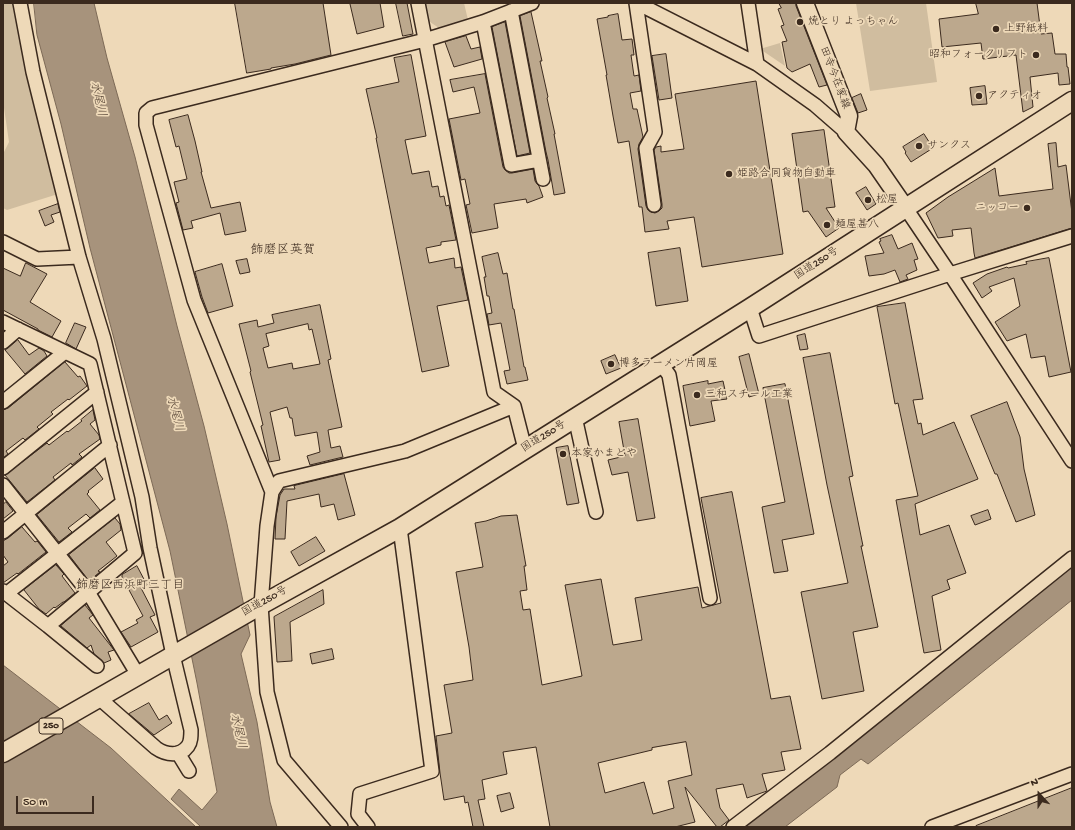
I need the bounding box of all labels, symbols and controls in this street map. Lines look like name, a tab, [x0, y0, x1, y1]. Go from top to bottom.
place label: 焼とり よっちゃん	[808, 15, 899, 29]
marker: 焼とり よっちゃん	[795, 17, 805, 27]
place label: 上野紙料	[1004, 22, 1048, 36]
marker: 上野紙料	[991, 24, 1001, 34]
street label: 田寺今在家線	[816, 45, 852, 111]
place label: 昭和フォークリフト	[929, 48, 1028, 62]
marker: 昭和フォークリフト	[1031, 50, 1041, 60]
water label: 水尾川	[86, 80, 108, 118]
place label: アクティオ	[987, 89, 1042, 103]
marker: アクティオ	[974, 91, 984, 101]
place label: サンクス	[927, 139, 971, 153]
marker: サンクス	[914, 141, 924, 151]
place label: 姫路合同貨物自動車	[737, 167, 836, 181]
marker: 姫路合同貨物自動車	[724, 169, 734, 179]
place label: 松屋	[876, 193, 898, 207]
marker: 松屋	[863, 195, 873, 205]
place label: ニッコー	[975, 201, 1019, 215]
marker: ニッコー	[1022, 203, 1032, 213]
place label: 麺屋甚八	[835, 218, 879, 232]
marker: 麺屋甚八	[822, 220, 832, 230]
district label: 飾磨区英賀	[251, 243, 315, 259]
street label: 国道250号	[792, 245, 842, 283]
place label: 博多ラーメン片岡屋	[619, 357, 718, 371]
marker: 博多ラーメン片岡屋	[606, 359, 616, 369]
place label: 三和スチール工業	[705, 388, 793, 402]
marker: 三和スチール工業	[692, 390, 702, 400]
water label: 水尾川	[162, 395, 186, 433]
street label: 国道250号	[519, 418, 569, 456]
place label: 本家かまどや	[571, 447, 637, 461]
marker: 本家かまどや	[558, 449, 568, 459]
district label: 飾磨区西浜町三丁目	[76, 579, 184, 593]
street label: 国道250号	[240, 584, 290, 620]
water label: 水尾川	[226, 712, 248, 750]
road number: 250	[39, 718, 63, 734]
north arrow	[1019, 774, 1059, 814]
text: N	[1029, 776, 1040, 790]
scale bar	[18, 788, 96, 814]
text: 50 m	[23, 796, 48, 810]

